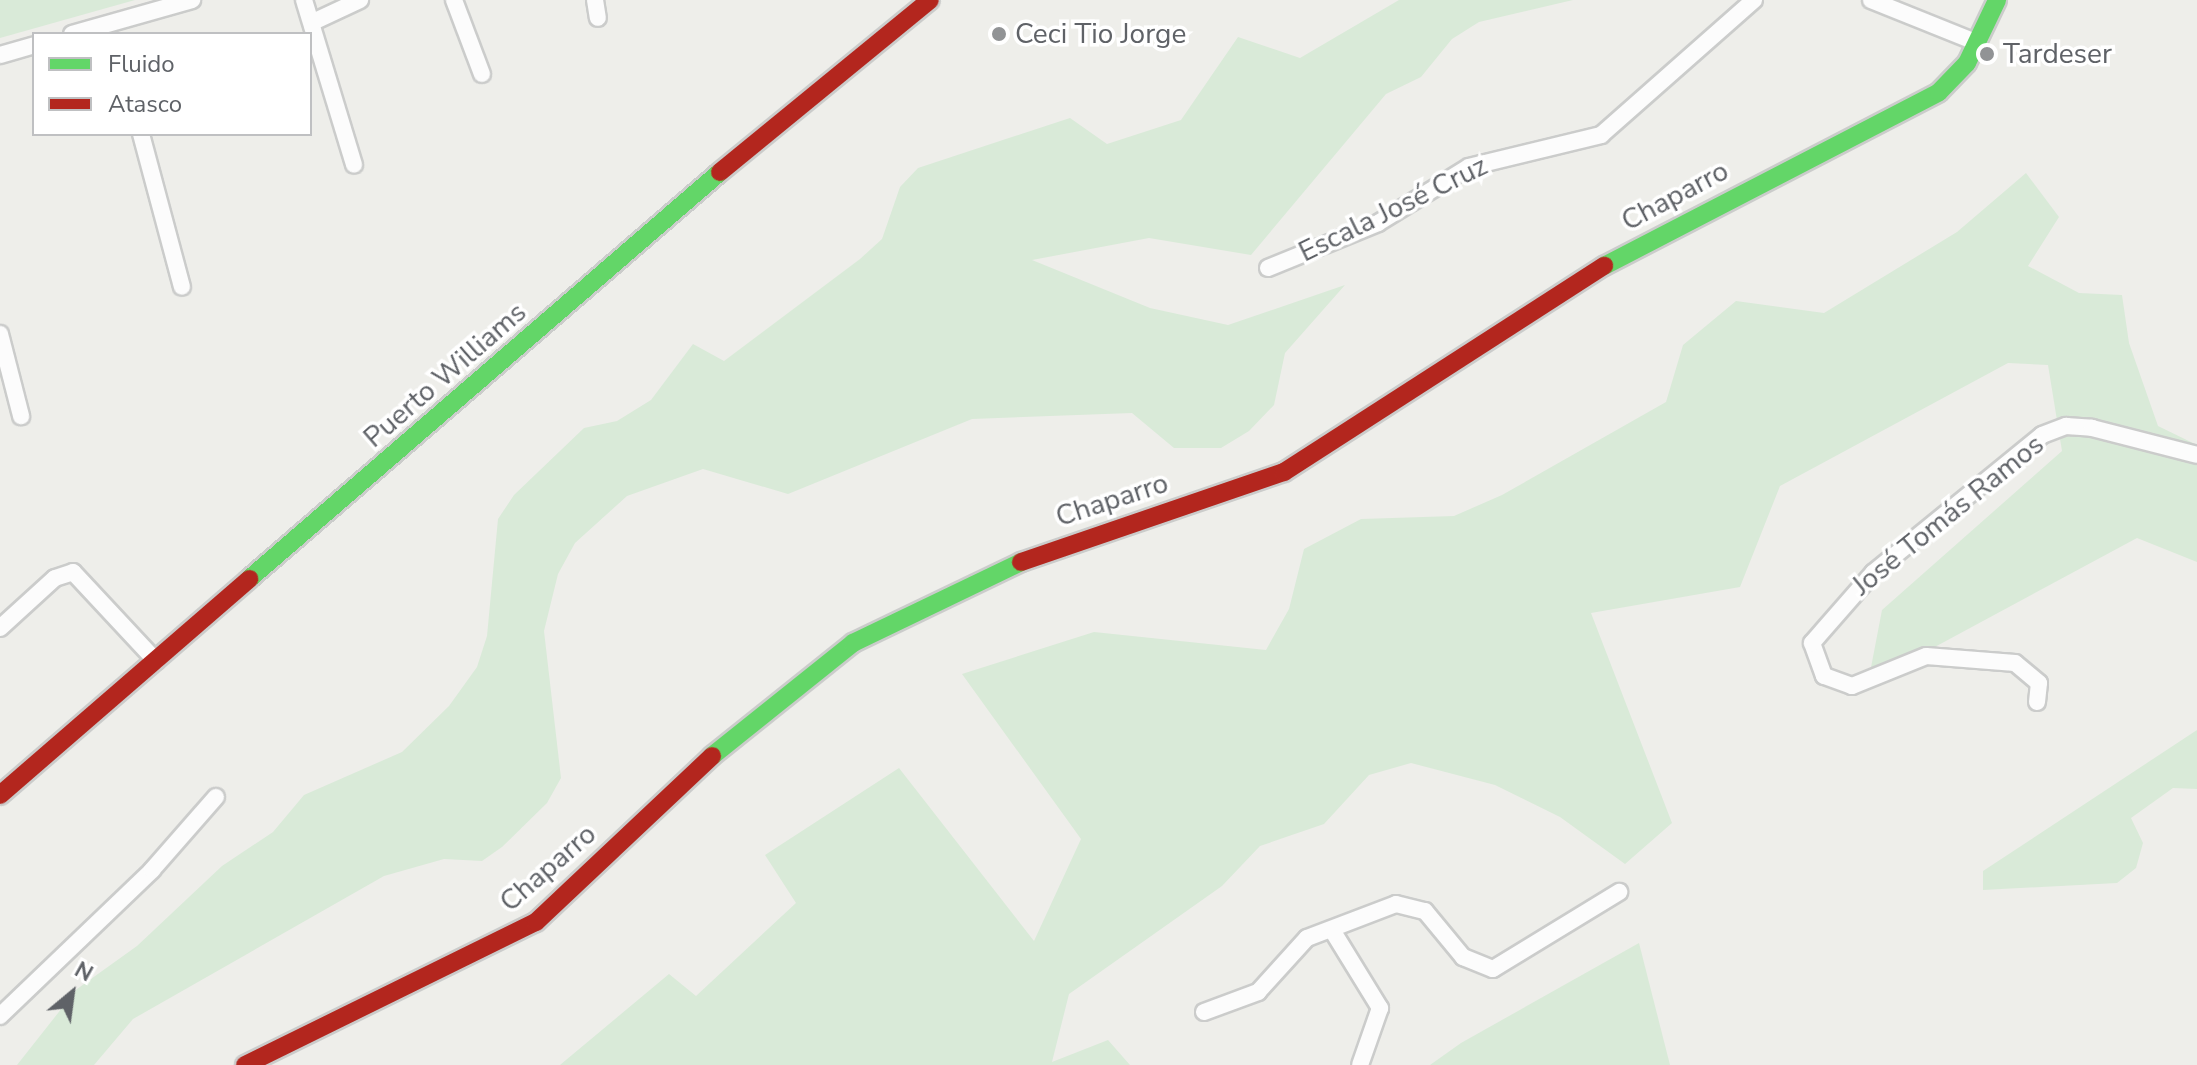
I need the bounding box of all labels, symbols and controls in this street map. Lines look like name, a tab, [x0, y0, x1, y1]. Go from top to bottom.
place label: Ceci Tio Jorge	[1015, 17, 1186, 51]
marker: Ceci Tio Jorge	[990, 25, 1008, 43]
legend	[32, 32, 312, 136]
place label: Tardeser	[2003, 37, 2112, 71]
marker: Tardeser	[1978, 45, 1996, 63]
text: Fluido	[108, 48, 175, 80]
text: Atasco	[108, 88, 182, 120]
street label: Escala José Cruz	[1293, 149, 1493, 269]
street label: Chaparro	[1616, 154, 1734, 238]
street label: Puerto Williams	[357, 295, 533, 455]
street label: José Tomás Ramos	[1846, 428, 2050, 602]
street label: Chaparro	[1052, 466, 1172, 534]
street label: Chaparro	[493, 817, 603, 919]
north arrow	[32, 953, 112, 1033]
text: N	[69, 955, 98, 989]

